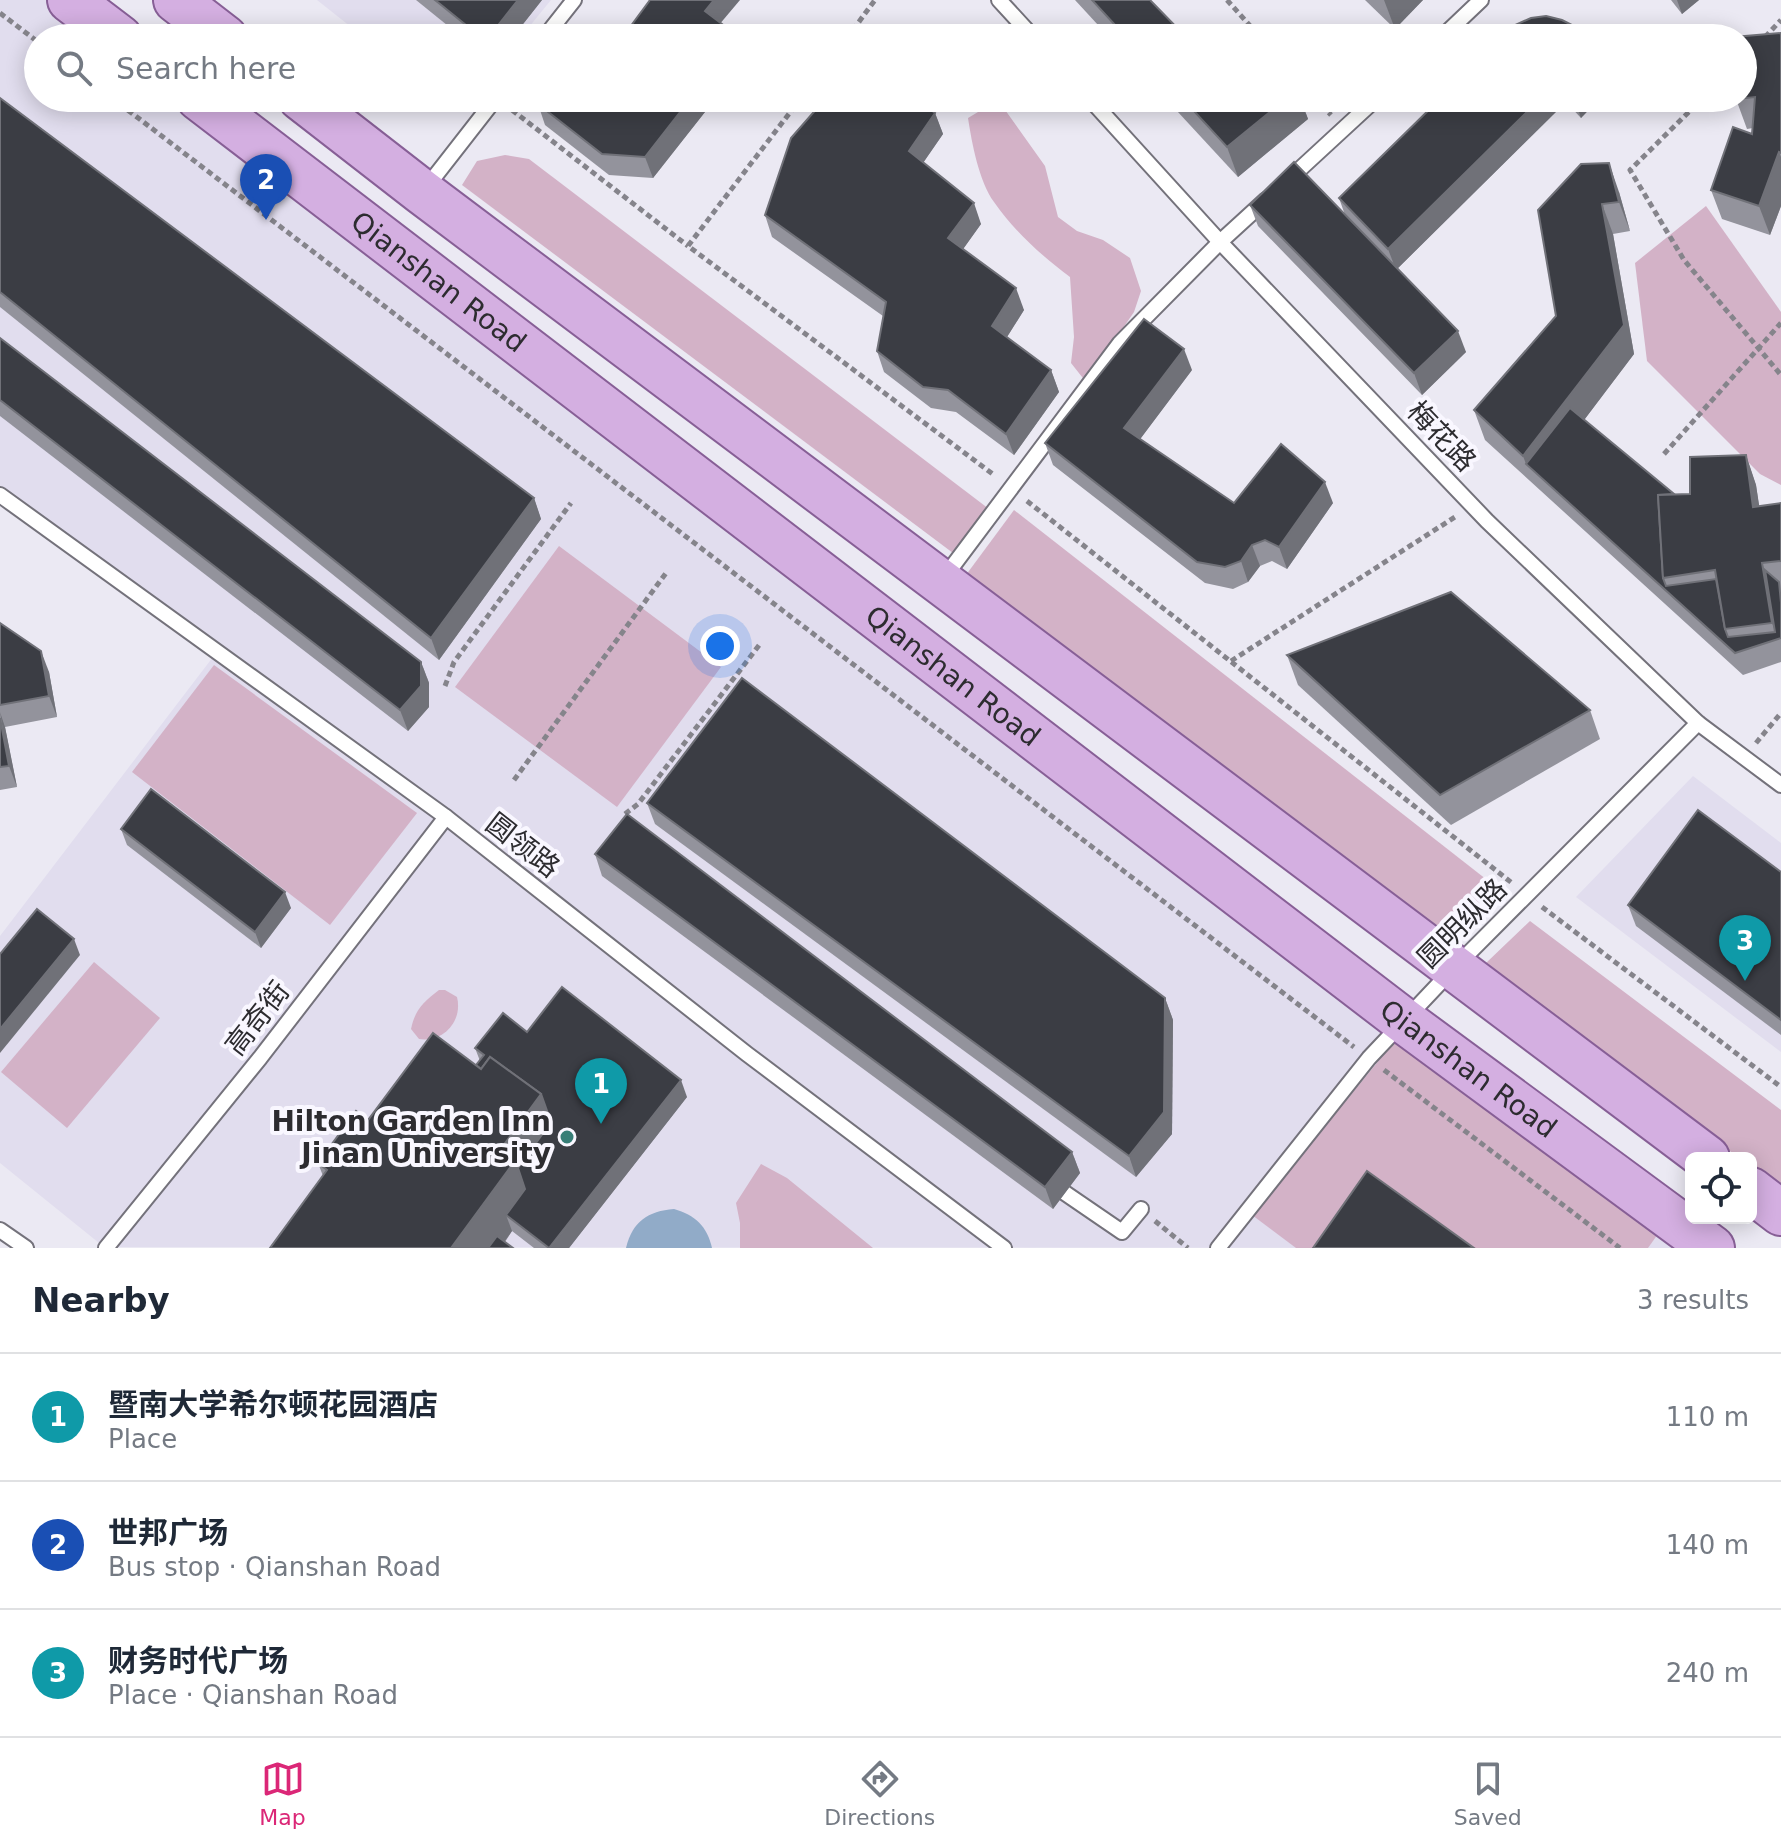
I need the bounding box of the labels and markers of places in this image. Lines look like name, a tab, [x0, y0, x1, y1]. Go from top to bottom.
pin: 2	[240, 154, 292, 220]
pin: 3	[1719, 915, 1771, 981]
pin: 1	[575, 1058, 627, 1124]
place label: Hilton Garden Inn Jinan University	[271, 1105, 551, 1170]
marker: Hilton Garden Inn Jinan University	[558, 1128, 576, 1146]

